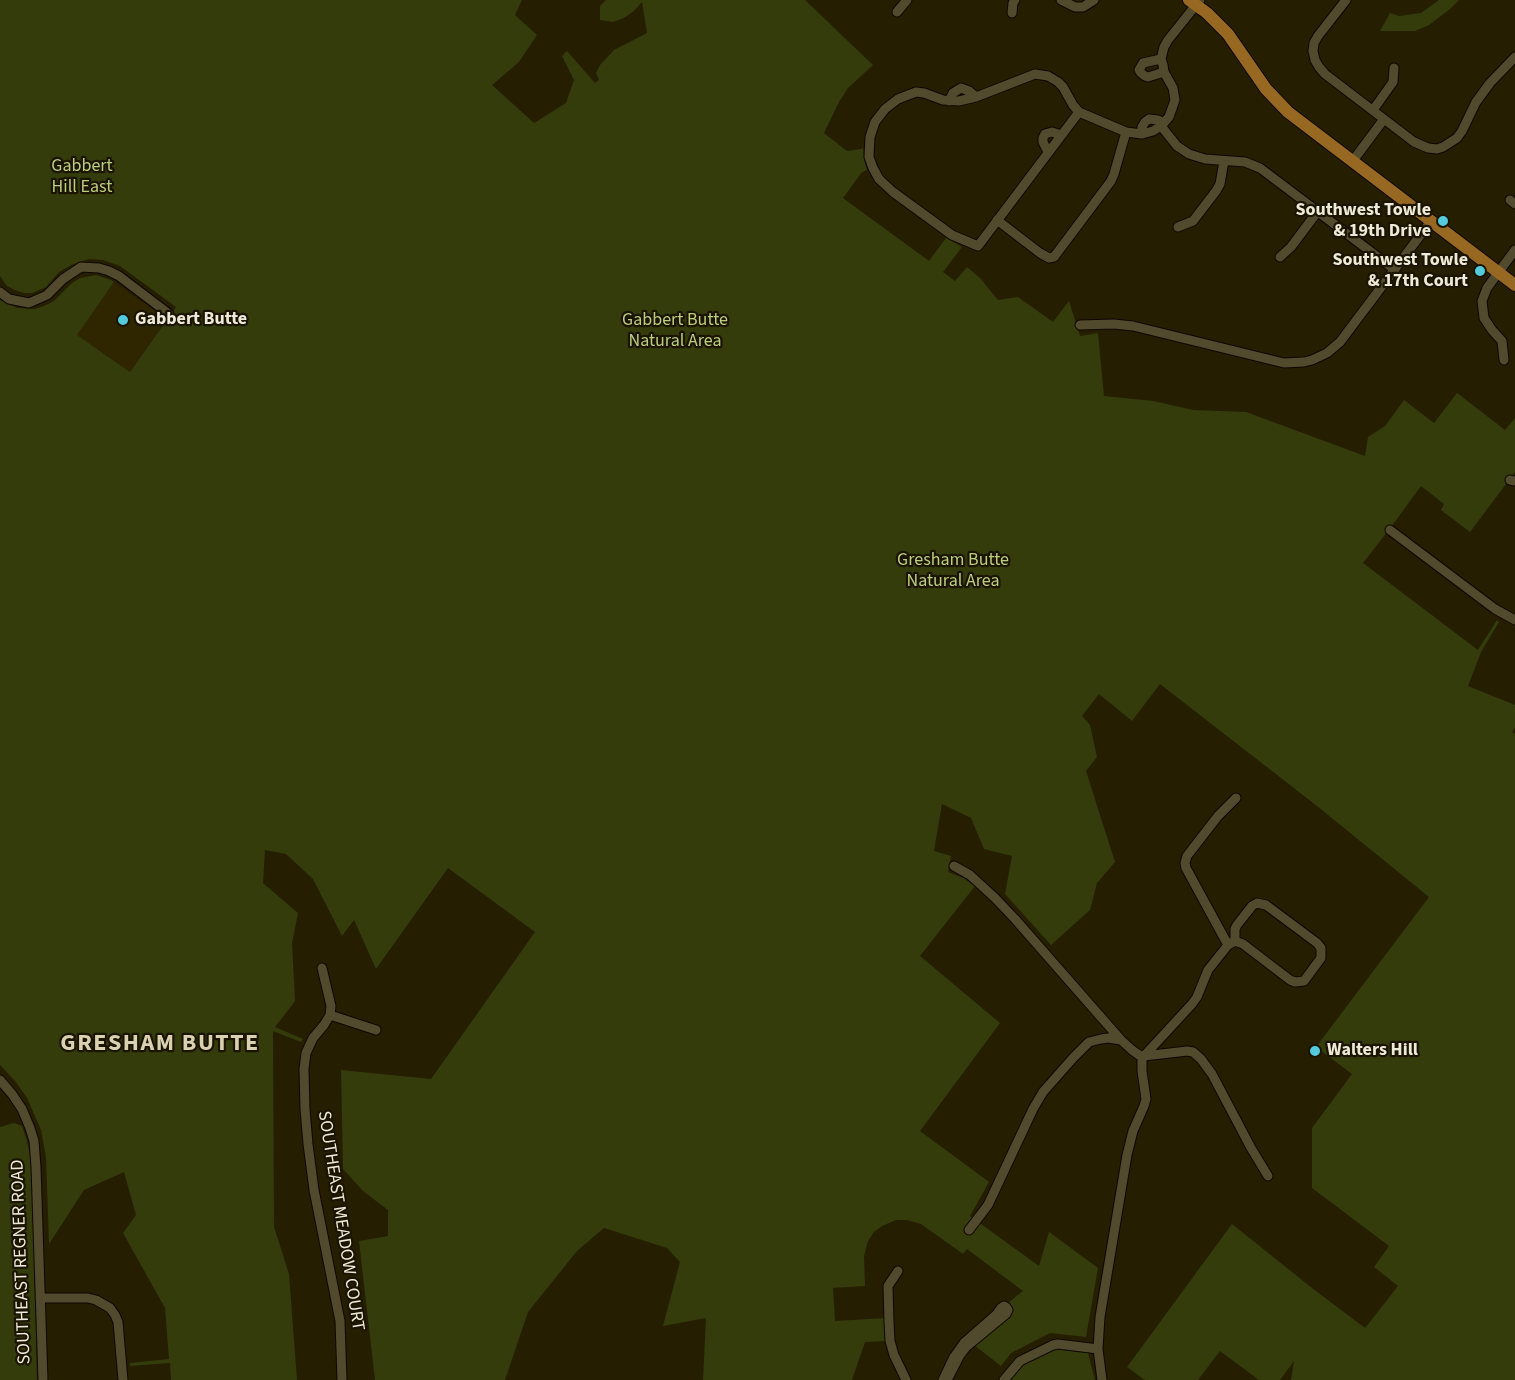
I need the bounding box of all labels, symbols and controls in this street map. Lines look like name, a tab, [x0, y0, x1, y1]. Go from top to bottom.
park label: Gabbert Hill East	[51, 156, 113, 198]
place label: Southwest Towle & 19th Drive	[1295, 200, 1431, 242]
marker: Southwest Towle & 19th Drive	[1436, 214, 1450, 228]
place label: Southwest Towle & 17th Court	[1332, 250, 1468, 292]
marker: Southwest Towle & 17th Court	[1473, 264, 1487, 278]
place label: Gabbert Butte	[135, 309, 247, 331]
park label: Gabbert Butte Natural Area	[622, 310, 728, 352]
marker: Gabbert Butte	[116, 313, 130, 327]
park label: Gresham Butte Natural Area	[897, 550, 1009, 592]
district label: GRESHAM BUTTE	[60, 1031, 260, 1059]
place label: Walters Hill	[1327, 1040, 1418, 1062]
marker: Walters Hill	[1308, 1044, 1322, 1058]
street label: SOUTHEAST MEADOW COURT	[312, 1110, 368, 1332]
street label: SOUTHEAST REGNER ROAD	[8, 1159, 36, 1365]

